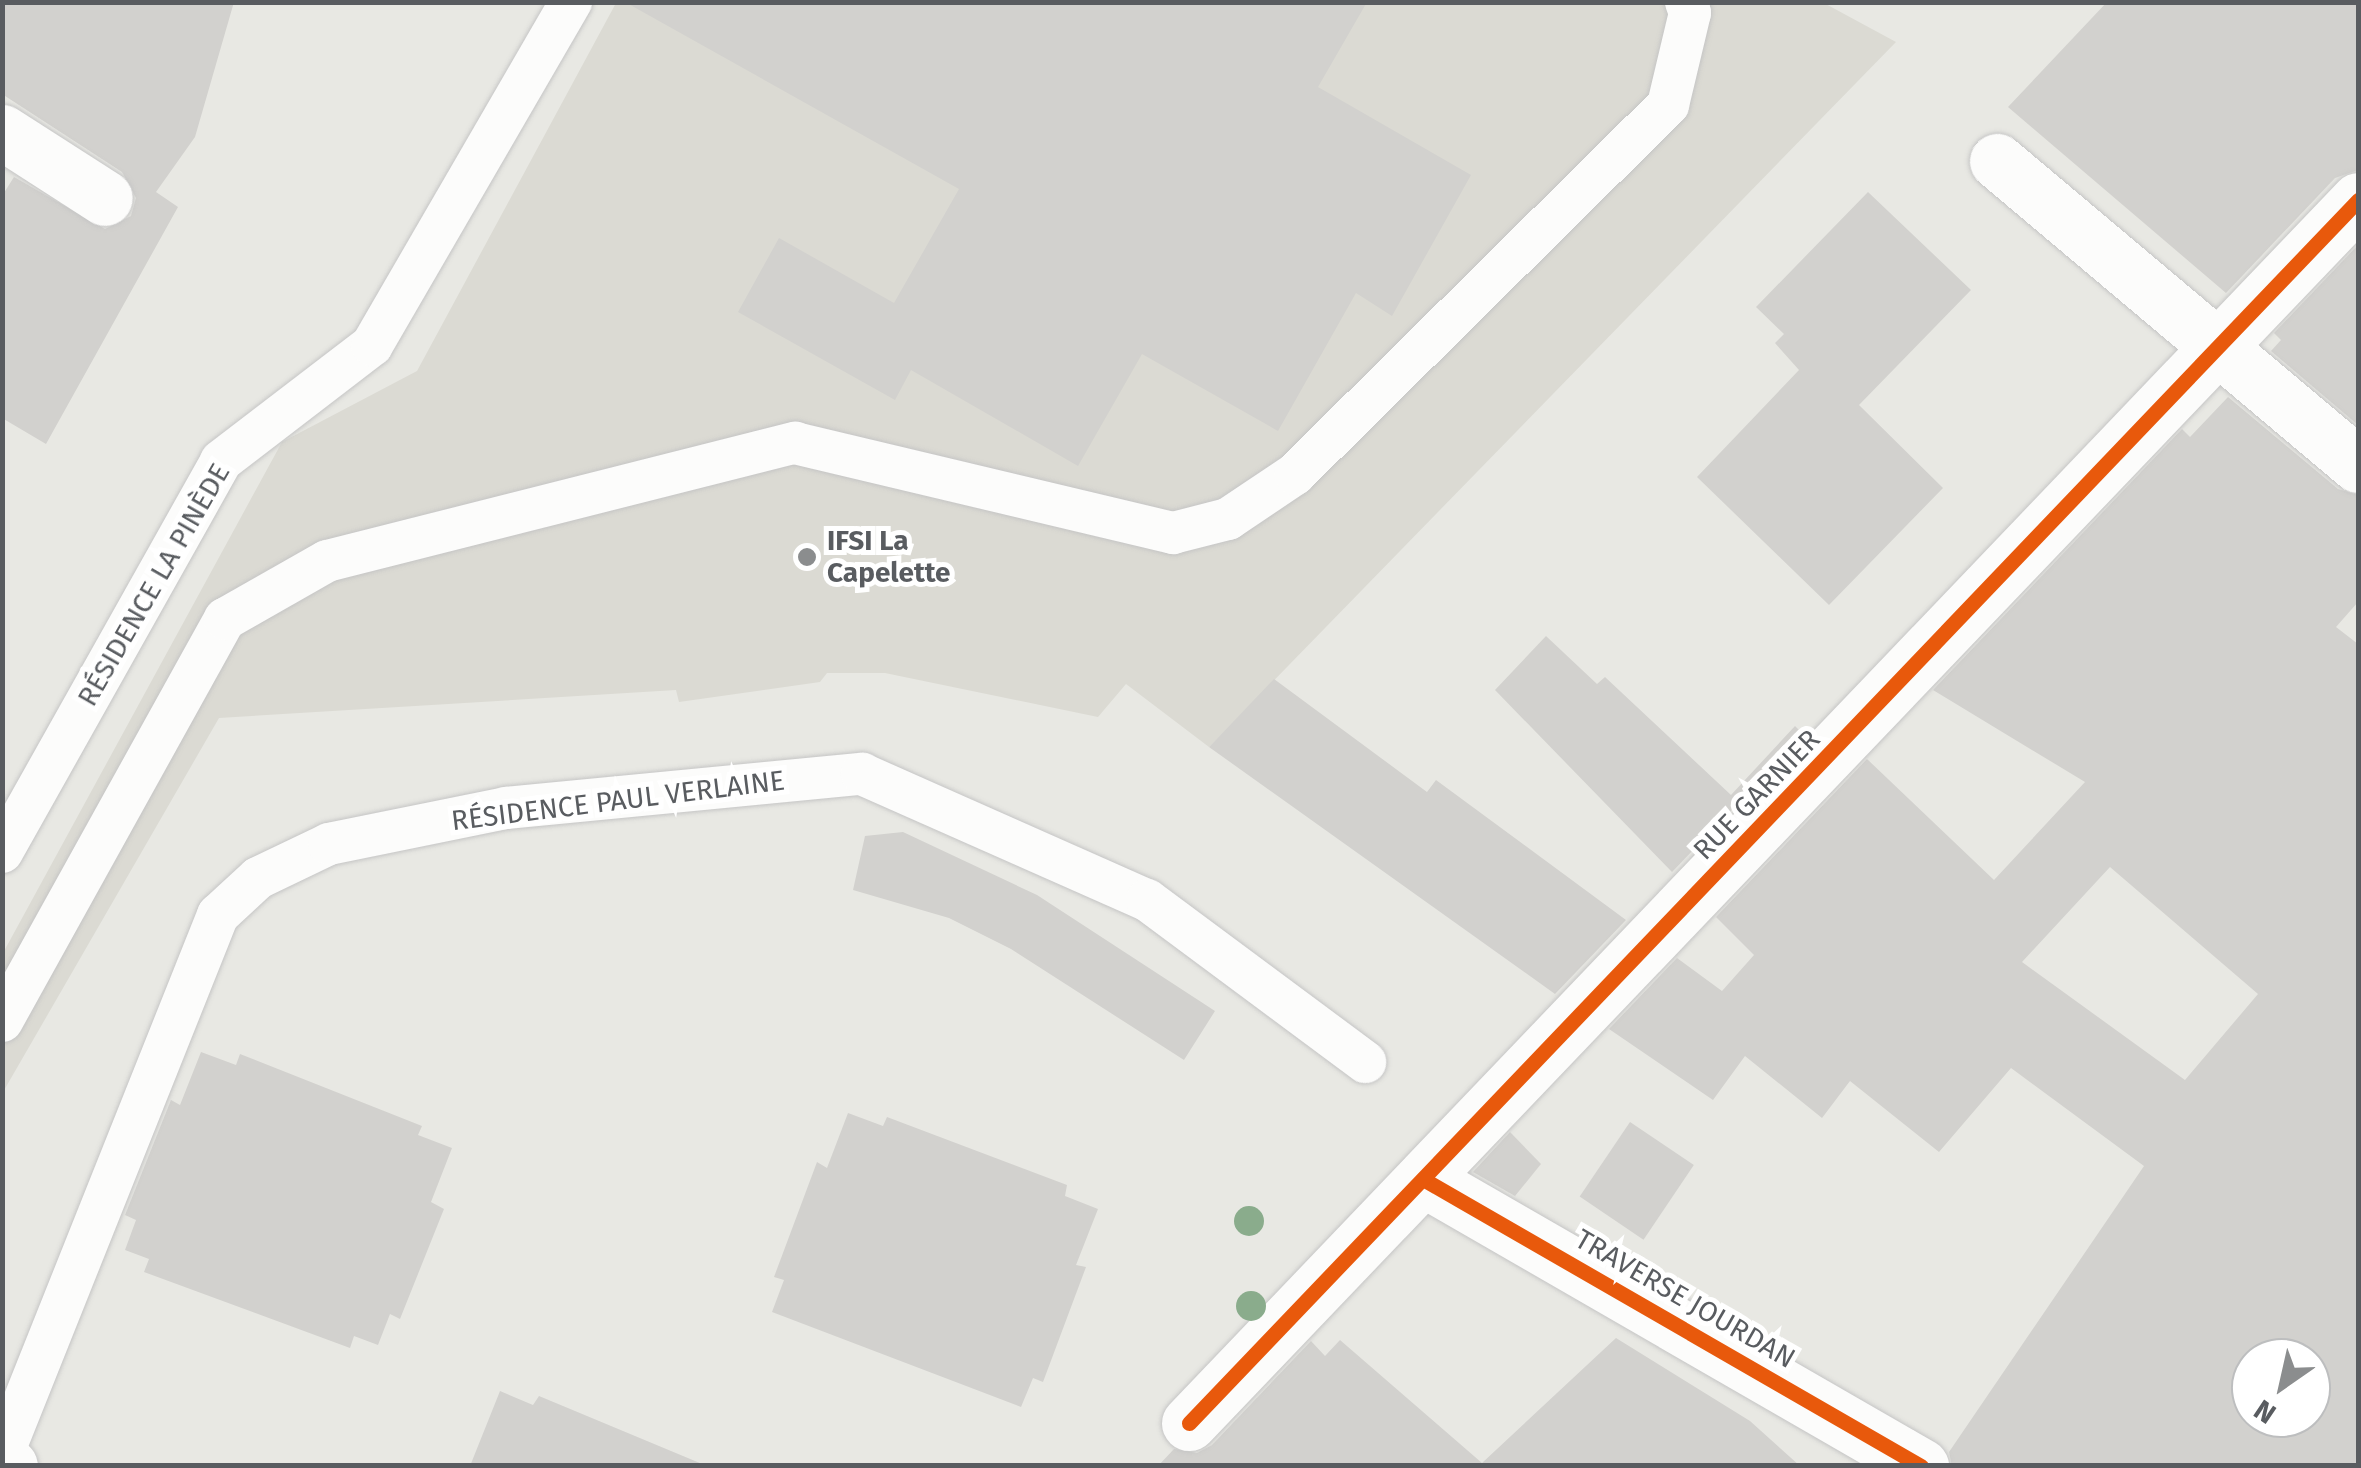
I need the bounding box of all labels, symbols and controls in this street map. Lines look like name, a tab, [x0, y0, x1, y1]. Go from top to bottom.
street label: RÉSIDENCE LA PINÈDE	[71, 458, 237, 712]
place label: IFSI La Capelette	[827, 524, 951, 590]
marker: IFSI La Capelette	[796, 546, 818, 568]
street label: RUE GARNIER	[1687, 723, 1827, 867]
street label: RÉSIDENCE PAUL VERLAINE	[449, 764, 787, 838]
street label: TRAVERSE JOURDAN	[1569, 1222, 1801, 1376]
north arrow	[2231, 1338, 2331, 1438]
text: N	[2248, 1393, 2282, 1431]

